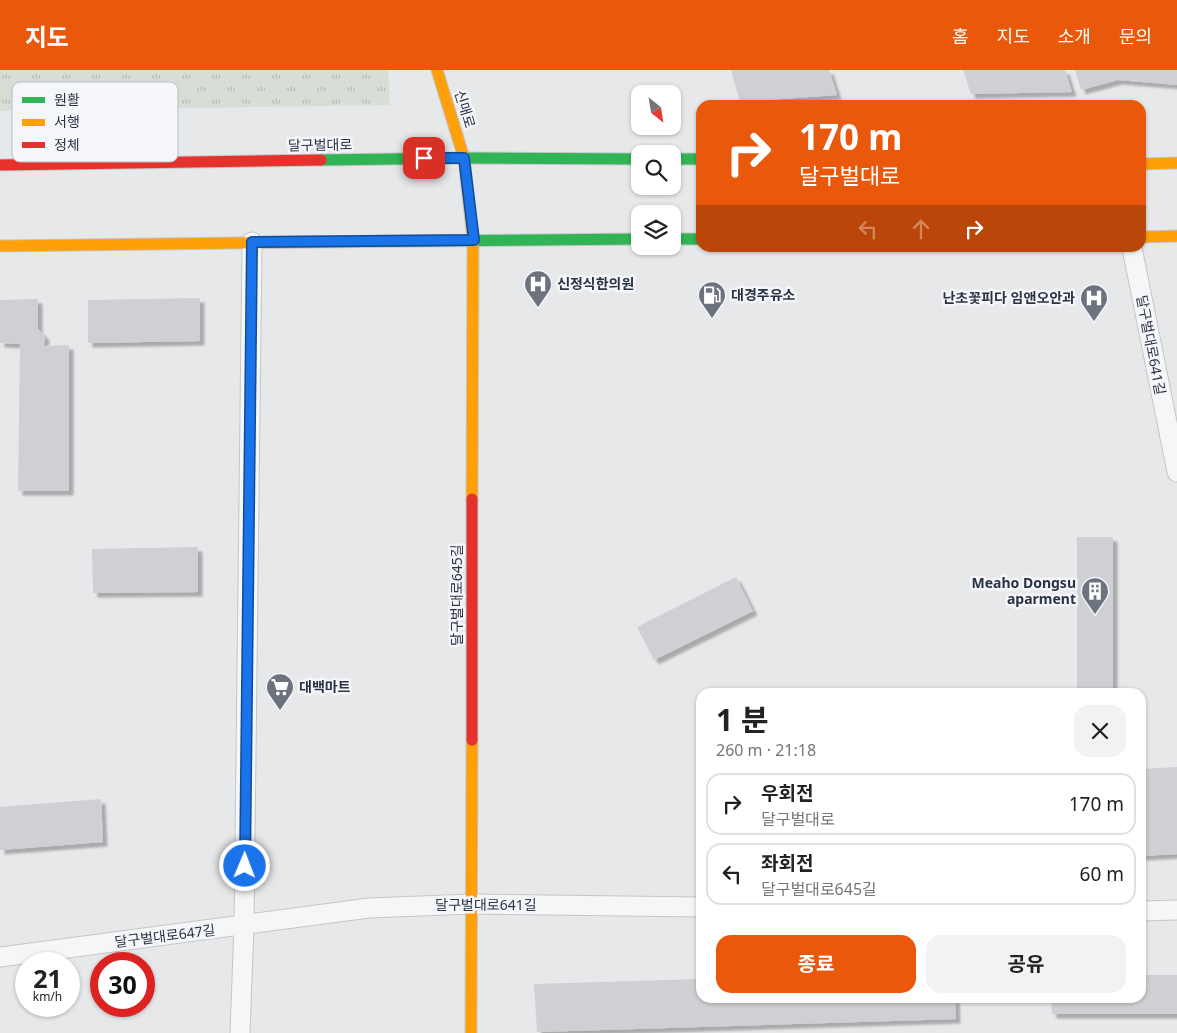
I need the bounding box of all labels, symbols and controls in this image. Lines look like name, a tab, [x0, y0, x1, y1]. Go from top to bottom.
text: 지도	[25, 20, 69, 53]
text: 홈	[952, 24, 969, 48]
text: 지도	[997, 24, 1030, 48]
text: 소개	[1058, 24, 1091, 48]
text: 문의	[1119, 24, 1152, 48]
legend	[12, 82, 178, 162]
north arrow	[631, 85, 681, 135]
map controls	[631, 85, 681, 255]
street label: 신매로	[451, 88, 480, 130]
text: 원활	[54, 90, 80, 109]
text: 서행	[54, 112, 80, 131]
text: 170 m	[799, 113, 902, 160]
icon: right	[716, 120, 781, 185]
street label: 달구벌대로	[288, 134, 352, 155]
text: 정체	[54, 135, 80, 154]
pin	[403, 137, 445, 179]
icon: arrive	[410, 144, 438, 172]
button: search	[631, 145, 681, 195]
text: 달구벌대로	[799, 160, 900, 190]
button: layers	[631, 205, 681, 255]
icon: left	[854, 215, 882, 243]
icon: ahead	[907, 215, 935, 243]
icon: right	[960, 215, 988, 243]
hospital icon: 신정식한의원	[523, 269, 553, 308]
place label: 신정식한의원	[557, 274, 634, 293]
fuel station icon: 대경주유소	[697, 280, 727, 319]
hospital icon: 난초꽃피다 임앤오안과	[1079, 283, 1109, 322]
place label: 대경주유소	[731, 285, 796, 304]
place label: 난초꽃피다 임앤오안과	[943, 288, 1075, 307]
street label: 달구벌대로641길	[1132, 293, 1170, 396]
street label: 달구벌대로645길	[447, 544, 466, 646]
place label: Meaho Dongsu aparment	[971, 573, 1076, 608]
building icon: Meaho Dongsu aparment	[1080, 576, 1110, 615]
supermarket icon: 대백마트	[265, 672, 295, 711]
place label: 대백마트	[299, 677, 351, 696]
text: 1 분	[716, 699, 769, 740]
button: close	[1074, 705, 1126, 757]
text: 260 m · 21:18	[716, 739, 816, 761]
text: 우회전	[761, 780, 813, 806]
icon: right	[718, 790, 746, 818]
text: 170 m	[1069, 791, 1124, 817]
text: 달구벌대로	[761, 808, 835, 830]
position arrow	[218, 839, 270, 891]
text: 좌회전	[761, 850, 813, 876]
icon: left	[718, 860, 746, 888]
text: 60 m	[1080, 861, 1124, 887]
text: 달구벌대로645길	[761, 878, 877, 900]
street label: 달구벌대로641길	[435, 895, 537, 914]
street label: 달구벌대로647길	[114, 920, 216, 951]
button: 종료	[716, 935, 916, 993]
button: 공유	[926, 935, 1126, 993]
speed limit sign: 30	[90, 952, 155, 1017]
text: 21	[33, 961, 62, 995]
text: km/h	[33, 988, 62, 1005]

